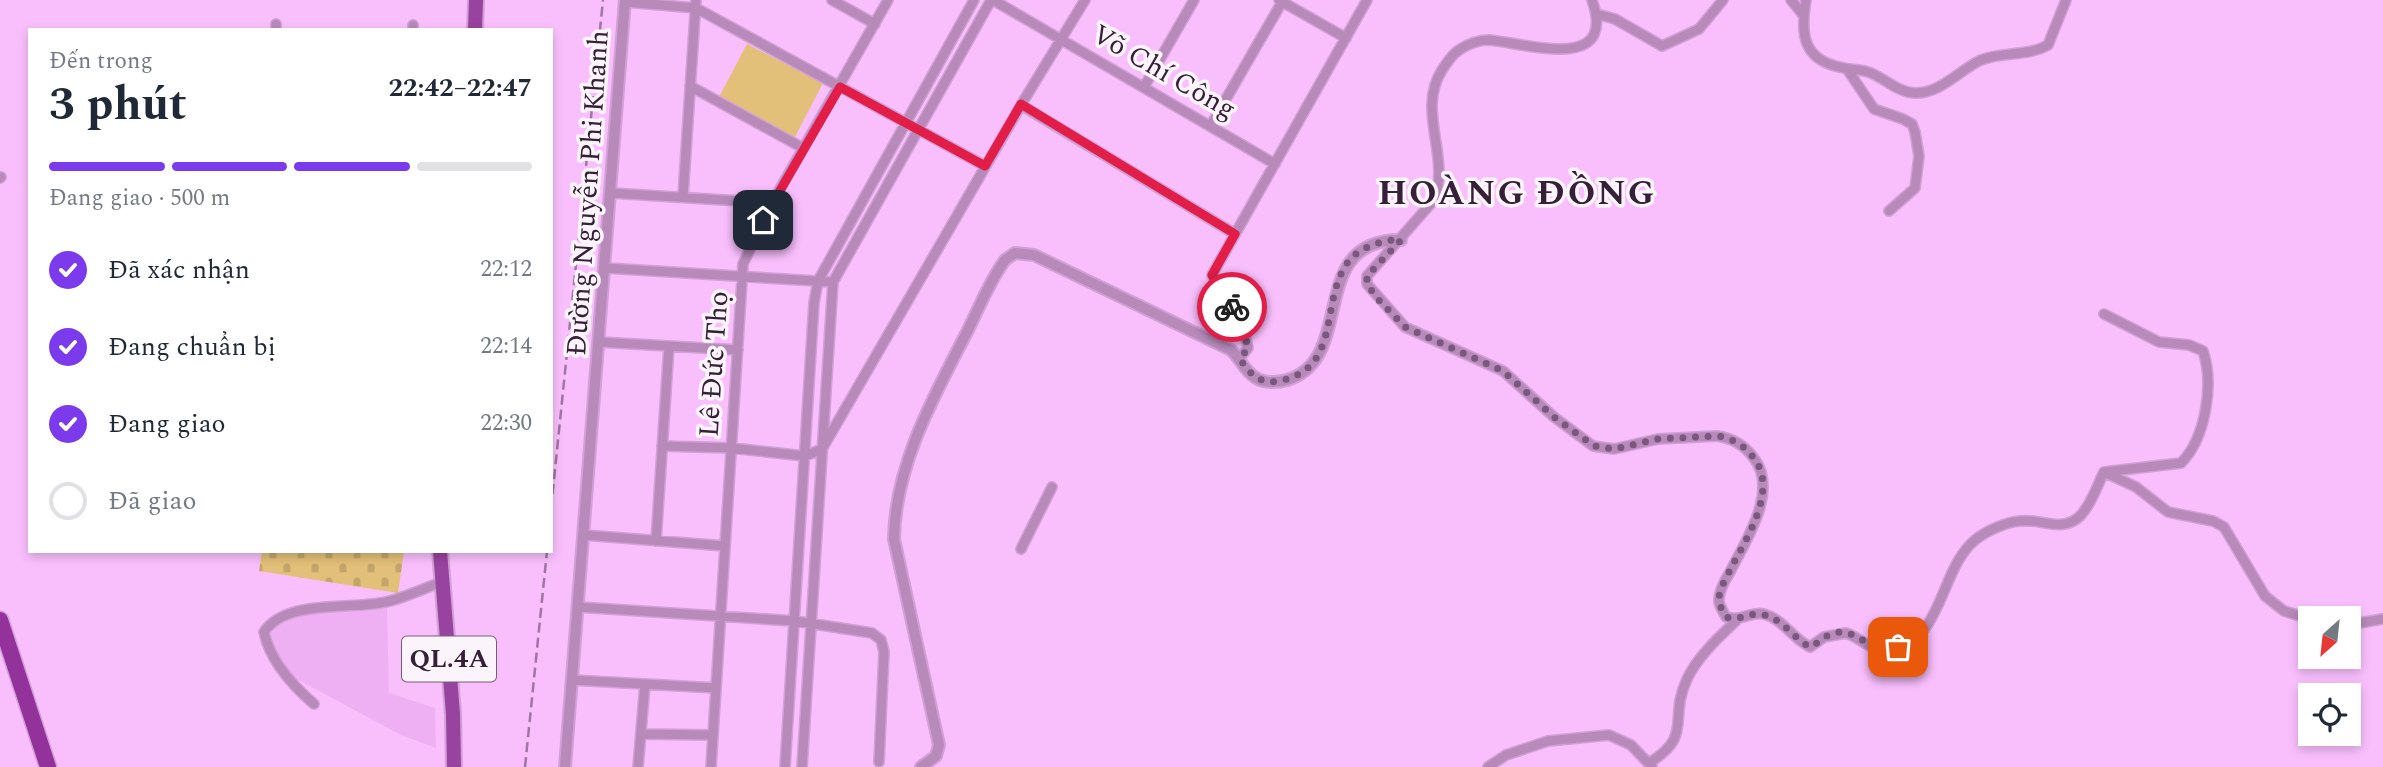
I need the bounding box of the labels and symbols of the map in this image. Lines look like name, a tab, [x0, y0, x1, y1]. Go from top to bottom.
street label: Võ Chí Công	[1084, 13, 1244, 131]
street label: Đường Nguyễn Phi Khanh	[555, 29, 621, 357]
district label: HOÀNG ĐỒNG	[1378, 167, 1656, 220]
pin	[733, 190, 793, 250]
courier	[1197, 272, 1267, 342]
street label: Lê Đức Thọ	[687, 289, 741, 439]
north arrow	[2298, 606, 2361, 668]
pin	[1868, 617, 1928, 677]
road number: QL.4A	[402, 636, 496, 681]

